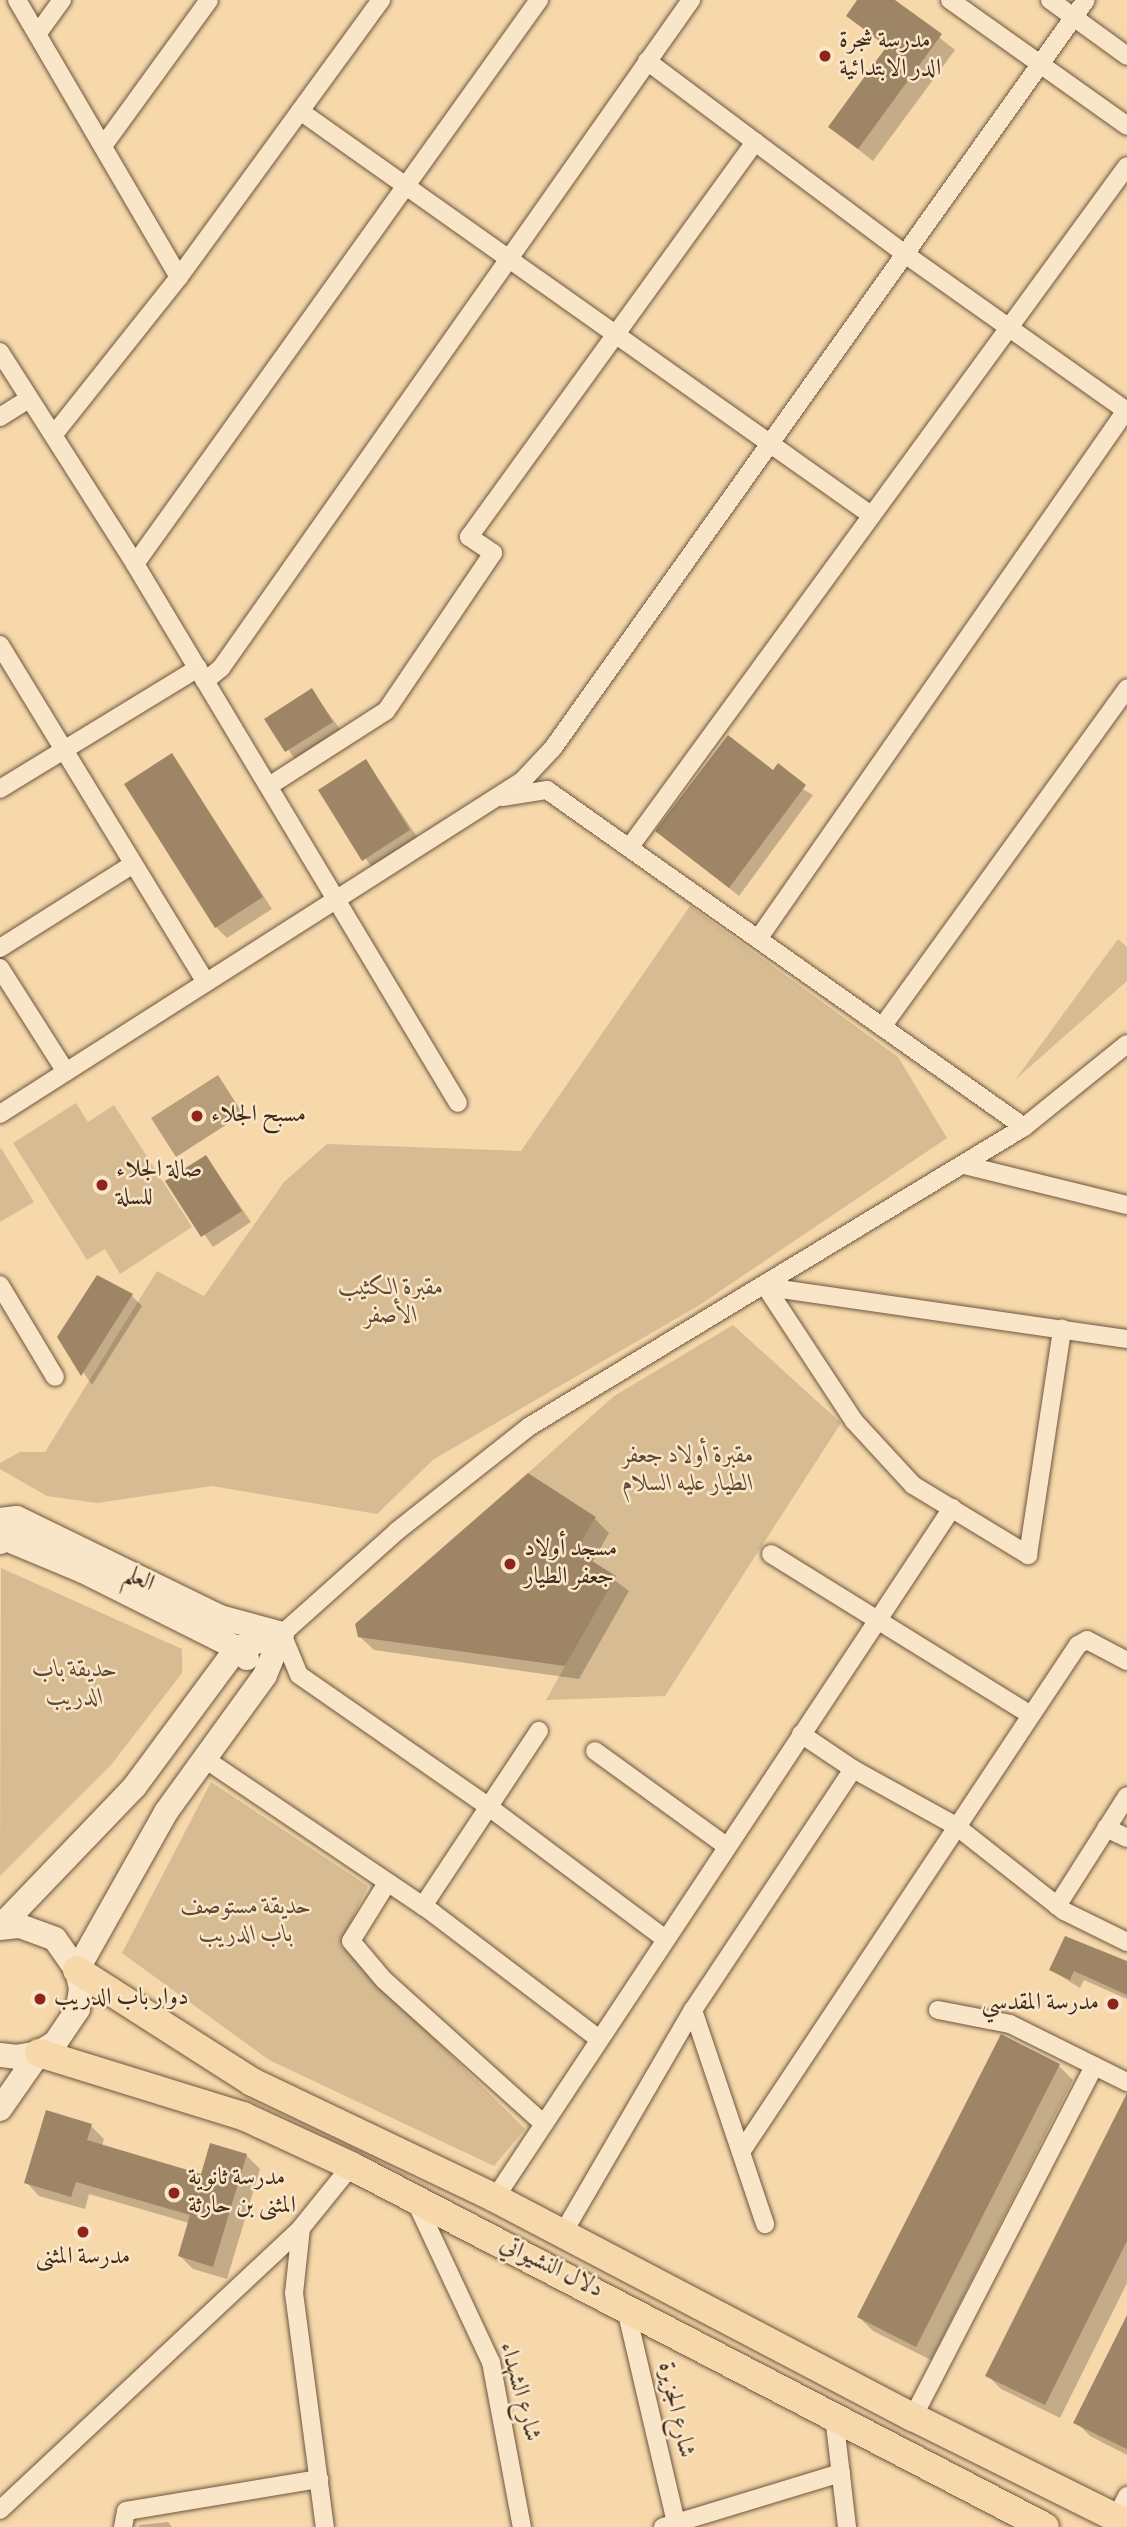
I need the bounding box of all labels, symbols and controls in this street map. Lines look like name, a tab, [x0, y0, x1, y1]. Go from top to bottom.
place label: مدرسة شجرة الدر الابتدائية	[839, 28, 941, 84]
marker: مدرسة شجرة الدر الابتدائية	[817, 48, 833, 64]
place label: مسبح الجلاء	[211, 1102, 306, 1130]
marker: مسبح الجلاء	[189, 1108, 205, 1124]
place label: صالة الجلاء للسلة	[116, 1157, 202, 1213]
marker: صالة الجلاء للسلة	[94, 1177, 110, 1193]
park label: مقبرة الكثيب الأصفر	[338, 1275, 444, 1331]
park label: مقبرة أولاد جعفر الطيار عليه السلام	[622, 1443, 754, 1499]
place label: مسجد أولاد جعفر الطيار	[524, 1536, 617, 1592]
marker: مسجد أولاد جعفر الطيار	[502, 1556, 518, 1572]
street label: العلم	[119, 1561, 159, 1599]
park label: حديقة باب الدريب	[32, 1657, 118, 1713]
park label: حديقة مستوصف باب الدريب	[181, 1894, 311, 1950]
place label: دوار باب الدريب	[54, 1985, 189, 2013]
place label: مدرسة المقدسي	[981, 1990, 1099, 2018]
marker: دوار باب الدريب	[32, 1991, 48, 2007]
marker: مدرسة المقدسي	[1105, 1996, 1121, 2012]
place label: مدرسة ثانوية المثنى بن حارثة	[188, 2165, 296, 2221]
marker: مدرسة ثانوية المثنى بن حارثة	[166, 2185, 182, 2201]
marker: مدرسة المثنى	[75, 2224, 91, 2240]
street label: دلال النشيواتي	[495, 2231, 607, 2305]
place label: مدرسة المثنى	[36, 2244, 130, 2272]
street label: شارع الشهداء	[492, 2339, 546, 2445]
street label: شارع الجزيرة	[650, 2359, 700, 2461]

